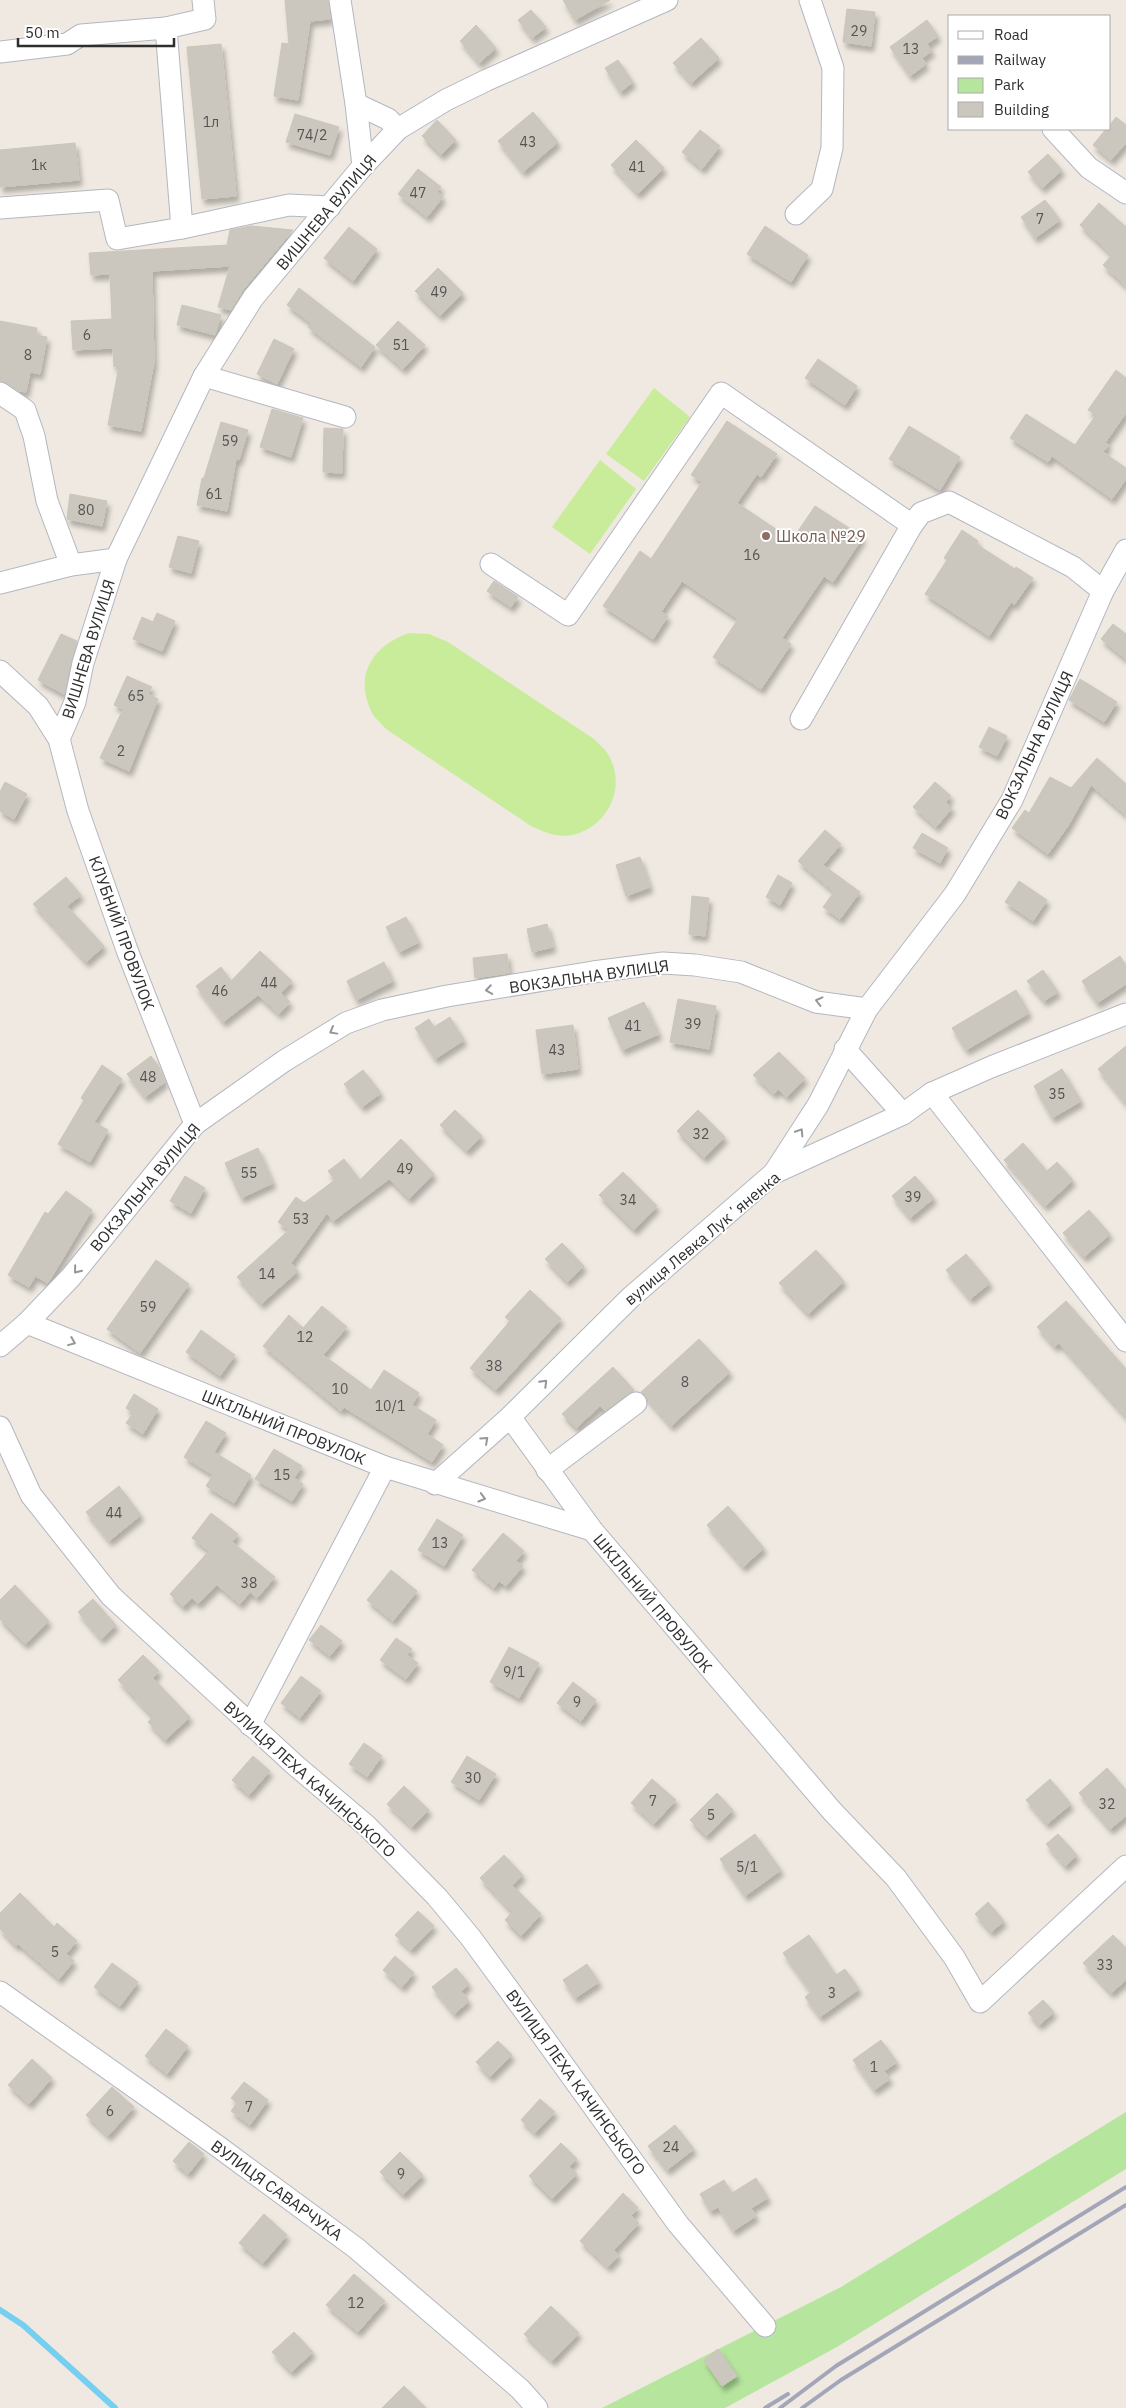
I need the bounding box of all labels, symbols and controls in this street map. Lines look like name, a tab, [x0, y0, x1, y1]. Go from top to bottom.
scale bar	[18, 15, 174, 47]
legend	[948, 15, 1111, 130]
house number: 29	[851, 22, 867, 40]
text: 50 m	[25, 23, 60, 42]
text: Road	[994, 25, 1029, 44]
house number: 13	[903, 40, 919, 58]
text: Railway	[994, 50, 1047, 69]
text: Park	[994, 75, 1024, 94]
text: Building	[994, 100, 1049, 119]
house number: 1л	[203, 113, 219, 131]
house number: 74/2	[297, 126, 327, 144]
house number: 43	[520, 133, 536, 151]
street label: ВИШНЕВА ВУЛИЦЯ	[272, 150, 380, 274]
house number: 1к	[31, 156, 47, 174]
house number: 41	[629, 158, 645, 176]
house number: 47	[410, 184, 426, 202]
house number: 7	[1036, 210, 1044, 228]
house number: 49	[431, 283, 447, 301]
house number: 6	[83, 326, 91, 344]
house number: 51	[393, 336, 409, 354]
house number: 8	[24, 346, 32, 364]
house number: 59	[222, 432, 238, 450]
house number: 61	[206, 485, 222, 503]
house number: 80	[78, 501, 94, 519]
place label: Школа №29	[776, 526, 866, 546]
marker: Школа №29	[760, 530, 772, 542]
house number: 16	[744, 546, 760, 564]
street label: ВИШНЕВА ВУЛИЦЯ	[57, 577, 119, 721]
street label: ВОКЗАЛЬНА ВУЛИЦЯ	[991, 668, 1077, 822]
house number: 65	[128, 687, 144, 705]
house number: 2	[117, 742, 125, 760]
street label: КЛУБНИЙ ПРОВУЛОК	[85, 853, 159, 1013]
street label: ВОКЗАЛЬНА ВУЛИЦЯ	[508, 955, 670, 997]
house number: 44	[261, 974, 277, 992]
house number: 46	[212, 982, 228, 1000]
one-way arrow	[485, 984, 494, 994]
one-way arrow	[814, 996, 823, 1007]
house number: 39	[685, 1015, 701, 1033]
house number: 41	[625, 1017, 641, 1035]
one-way arrow	[329, 1025, 338, 1035]
house number: 43	[549, 1041, 565, 1059]
house number: 48	[140, 1068, 156, 1086]
house number: 35	[1049, 1085, 1065, 1103]
street label: ВОКЗАЛЬНА ВУЛИЦЯ	[85, 1119, 205, 1255]
house number: 32	[693, 1125, 709, 1143]
one-way arrow	[794, 1128, 804, 1137]
house number: 49	[397, 1160, 413, 1178]
house number: 55	[241, 1164, 257, 1182]
street label: вулиця Левка Лукʼяненка	[620, 1167, 784, 1309]
house number: 39	[905, 1188, 921, 1206]
house number: 34	[620, 1191, 636, 1209]
house number: 53	[293, 1210, 309, 1228]
one-way arrow	[73, 1265, 82, 1274]
house number: 14	[259, 1265, 275, 1283]
house number: 59	[140, 1298, 156, 1316]
house number: 12	[297, 1328, 313, 1346]
one-way arrow	[67, 1336, 76, 1346]
house number: 38	[486, 1357, 502, 1375]
house number: 8	[681, 1373, 689, 1391]
house number: 10	[332, 1380, 348, 1398]
one-way arrow	[538, 1380, 547, 1389]
street label: ШКІЛЬНИЙ ПРОВУЛОК	[199, 1385, 369, 1469]
house number: 10/1	[375, 1397, 405, 1415]
one-way arrow	[479, 1436, 488, 1445]
house number: 15	[274, 1466, 290, 1484]
one-way arrow	[478, 1492, 486, 1502]
house number: 44	[106, 1504, 122, 1522]
street label: ШКІЛЬНИЙ ПРОВУЛОК	[589, 1530, 717, 1676]
house number: 13	[432, 1534, 448, 1552]
house number: 38	[241, 1574, 257, 1592]
house number: 9/1	[503, 1663, 525, 1681]
house number: 9	[573, 1693, 581, 1711]
street label: ВУЛИЦЯ ЛЕХА КАЧИНСЬКОГО	[220, 1696, 400, 1862]
house number: 30	[465, 1769, 481, 1787]
house number: 7	[649, 1792, 657, 1810]
house number: 32	[1099, 1795, 1115, 1813]
house number: 5	[707, 1806, 715, 1824]
house number: 5/1	[736, 1858, 758, 1876]
house number: 5	[51, 1943, 59, 1961]
house number: 33	[1097, 1956, 1113, 1974]
house number: 3	[828, 1984, 836, 2002]
street label: ВУЛИЦЯ ЛЕХА КАЧИНСЬКОГО	[502, 1985, 650, 2179]
house number: 1	[870, 2058, 878, 2076]
house number: 7	[245, 2098, 253, 2116]
house number: 6	[106, 2102, 114, 2120]
street label: ВУЛИЦЯ САВАРЧУКА	[207, 2135, 347, 2245]
house number: 24	[663, 2138, 679, 2156]
house number: 9	[397, 2165, 405, 2183]
house number: 12	[348, 2294, 364, 2312]

